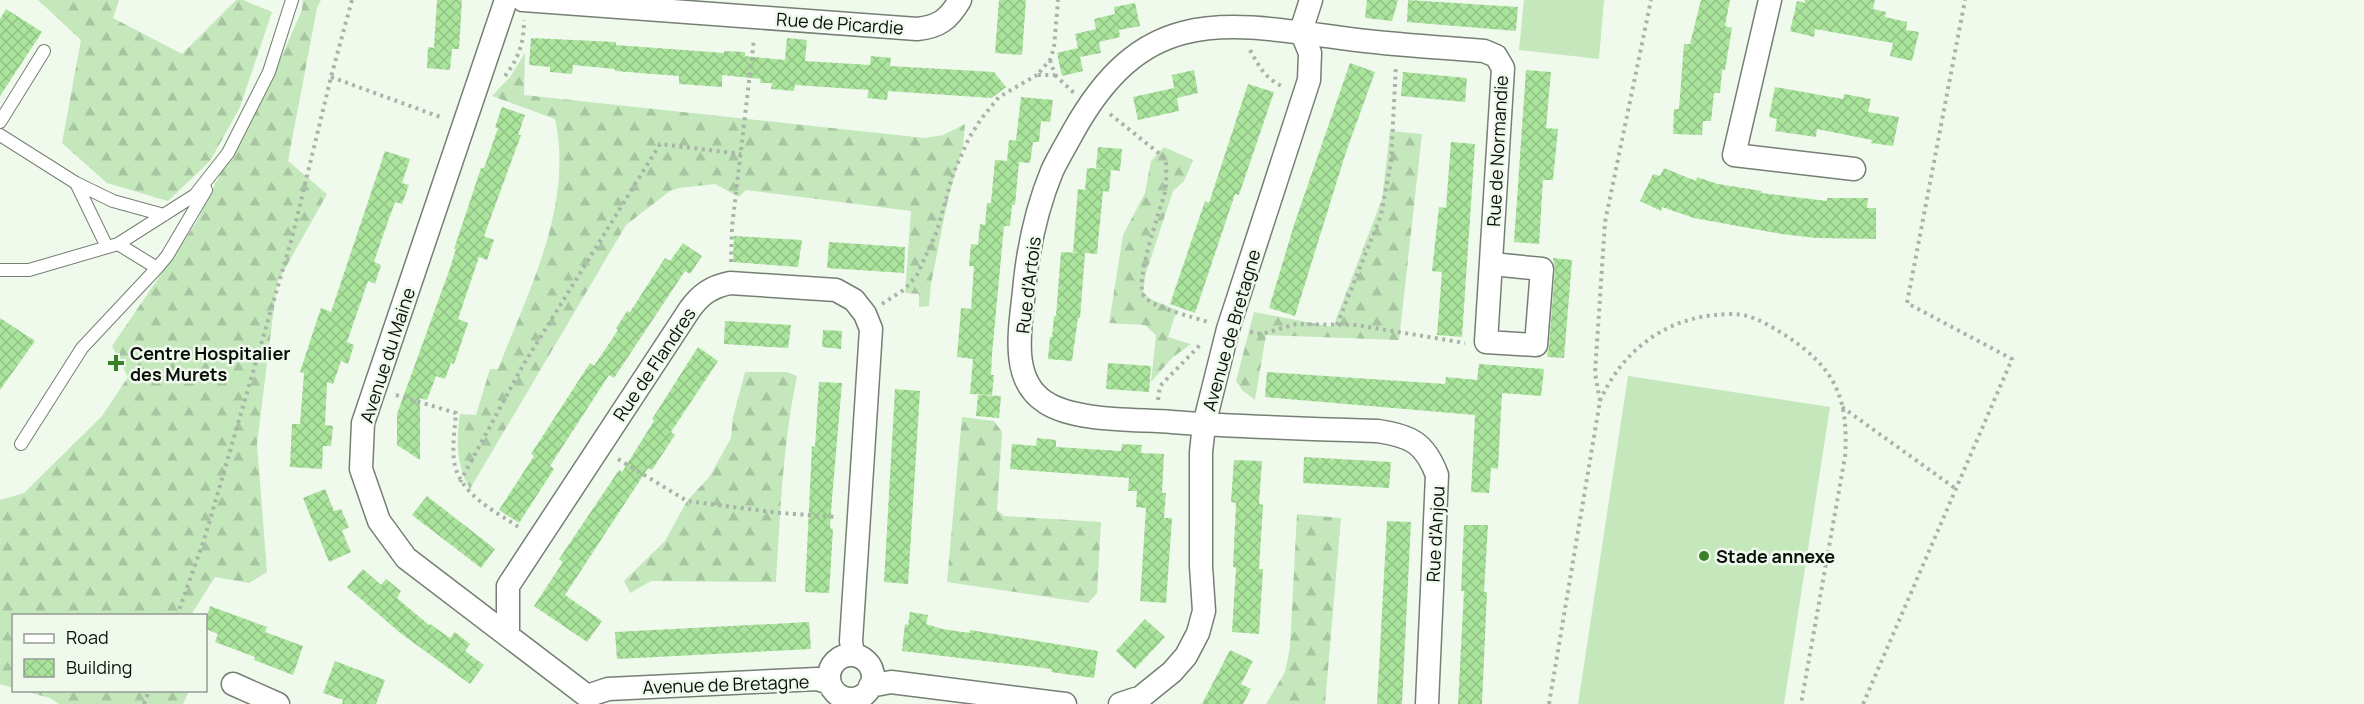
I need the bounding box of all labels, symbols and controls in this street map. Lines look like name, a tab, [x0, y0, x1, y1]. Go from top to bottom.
street label: Rue de Picardie	[776, 7, 904, 39]
street label: Rue de Normandie	[1481, 75, 1513, 227]
street label: Rue d'Artois	[1010, 235, 1046, 335]
street label: Avenue de Bretagne	[1196, 246, 1266, 414]
street label: Avenue du Maine	[354, 284, 420, 426]
street label: Rue de Flandres	[607, 303, 701, 425]
place label: Centre Hospitalier des Murets	[130, 341, 290, 386]
marker: Centre Hospitalier des Murets	[107, 354, 125, 372]
street label: Rue d'Anjou	[1420, 485, 1450, 583]
place label: Stade annexe	[1716, 544, 1835, 568]
marker: Stade annexe	[1697, 549, 1711, 563]
legend	[12, 614, 207, 692]
text: Road	[66, 625, 109, 649]
text: Building	[66, 655, 132, 679]
street label: Avenue de Bretagne	[642, 669, 810, 699]

